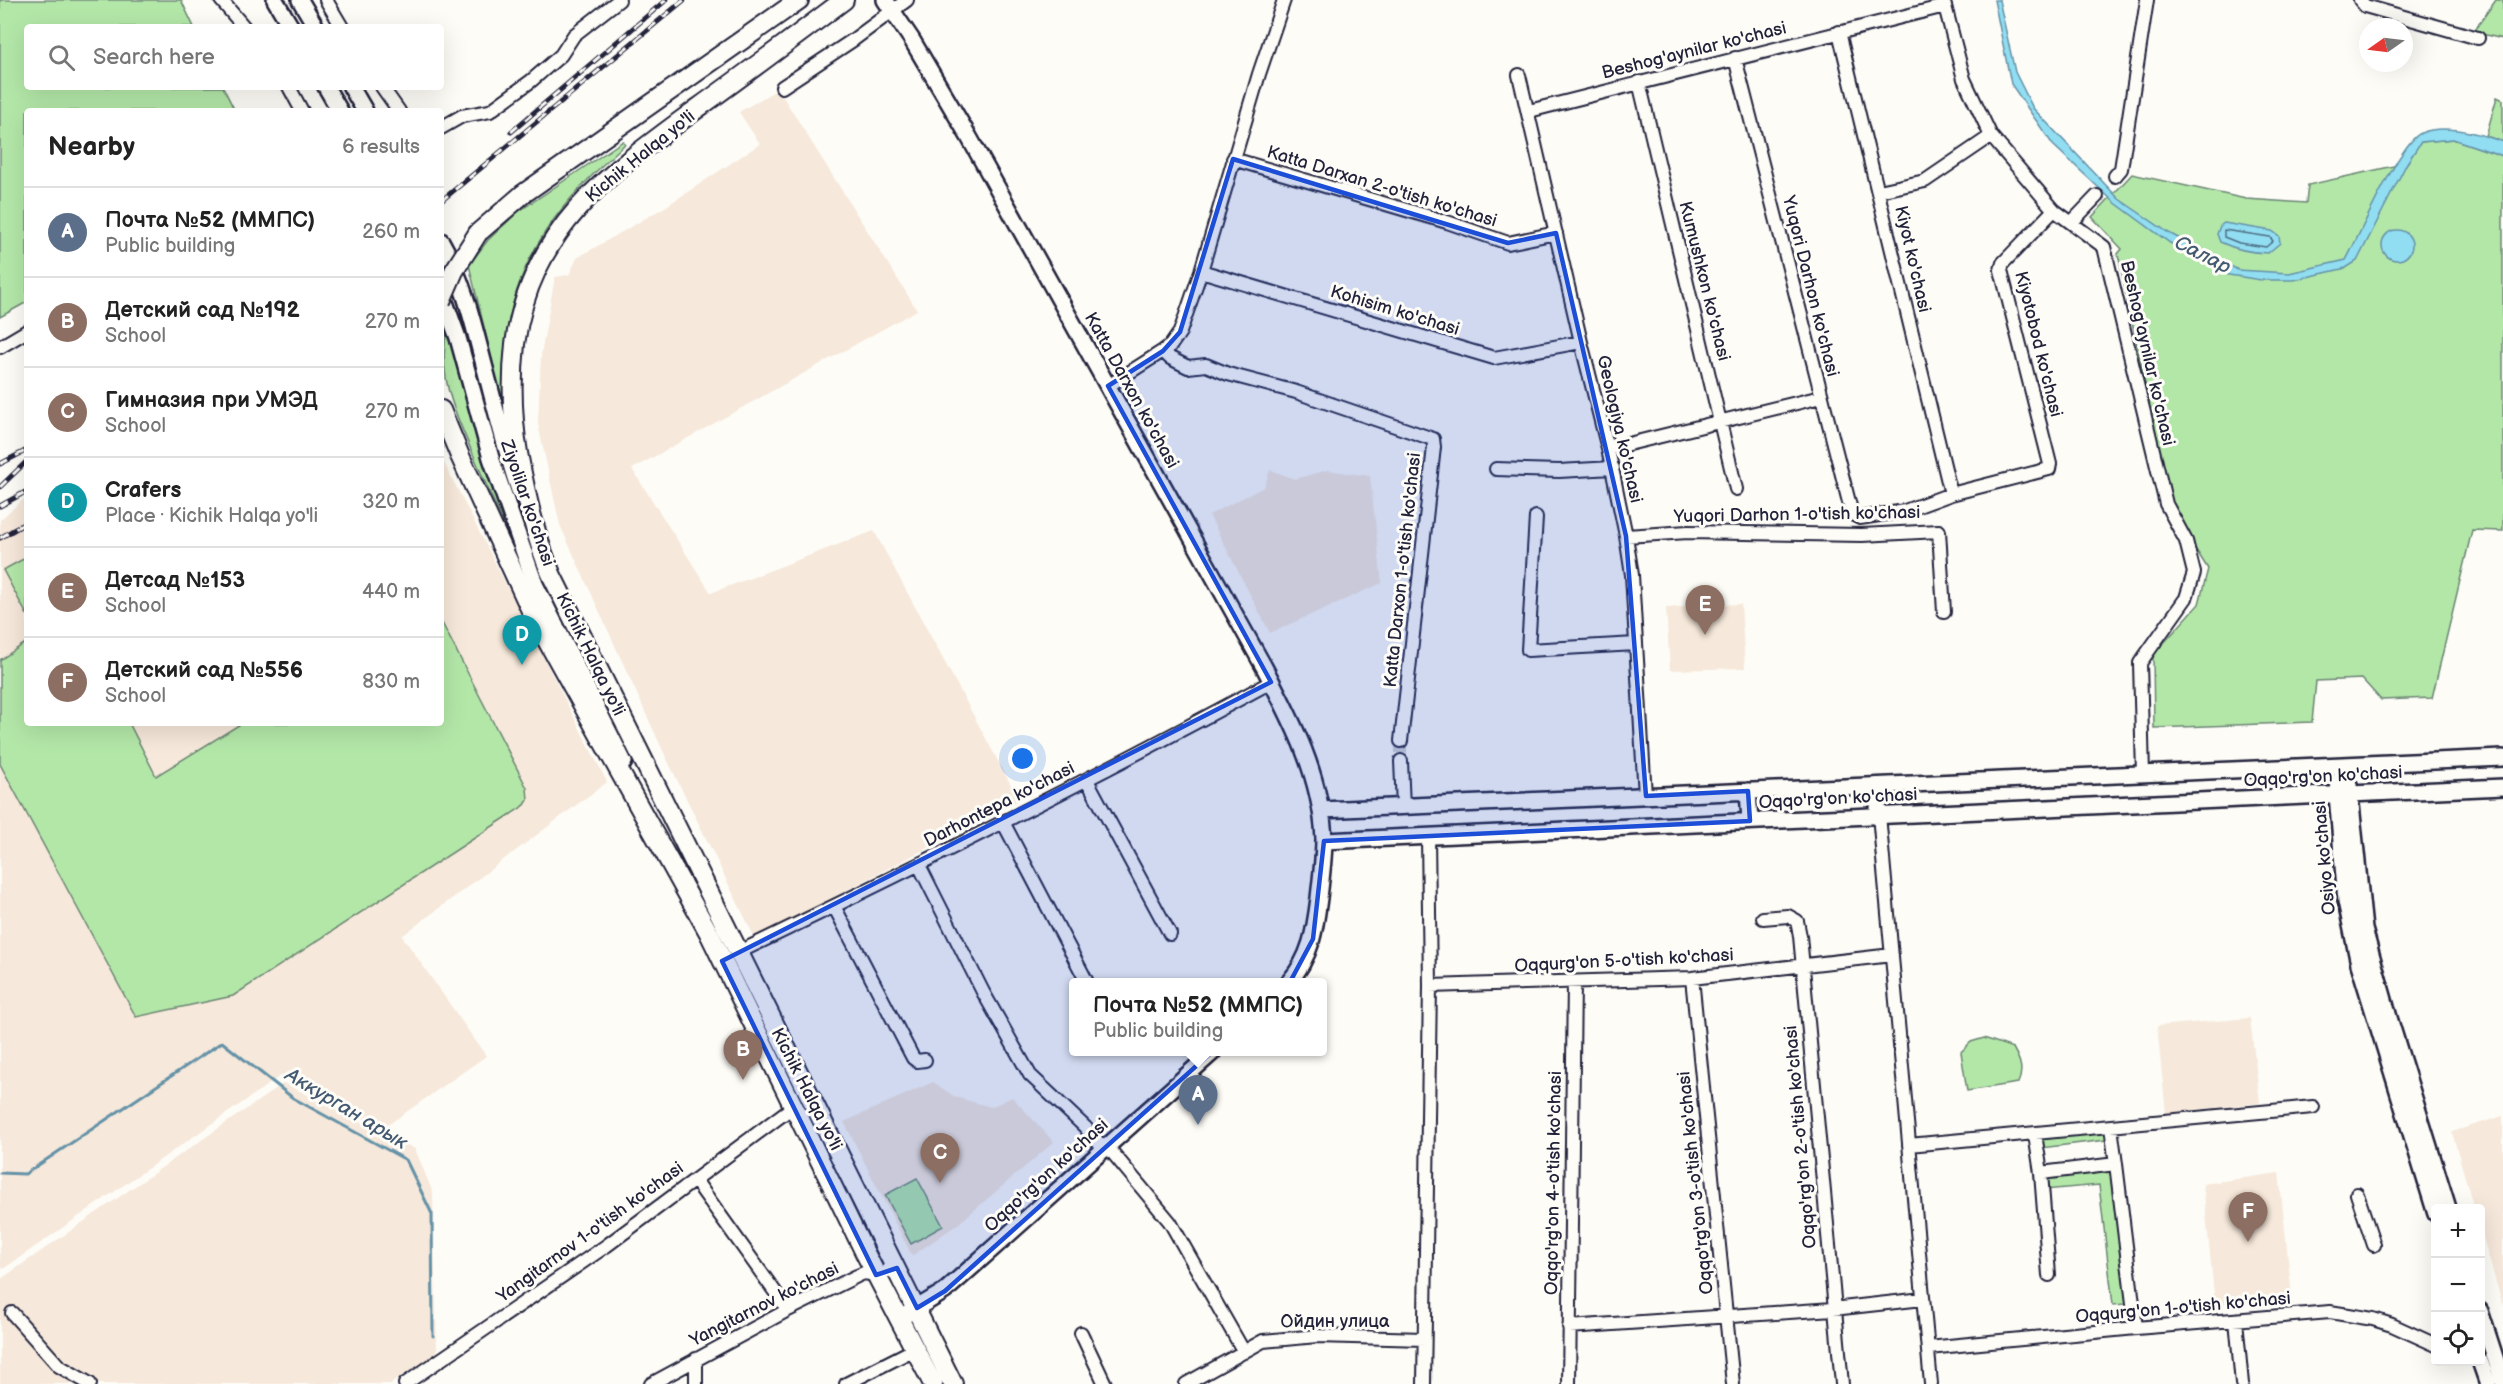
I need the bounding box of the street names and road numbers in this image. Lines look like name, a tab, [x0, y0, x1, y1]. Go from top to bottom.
street label: Beshog'aynilar ko'chasi	[1600, 17, 1789, 84]
street label: Kichik Halqa yo'li	[581, 106, 699, 207]
street label: Katta Darxan 2-o'tish ko'chasi	[1264, 141, 1499, 232]
street label: Yuqori Darhon ko'chasi	[1778, 192, 1843, 379]
street label: Kumushkon ko'chasi	[1675, 199, 1735, 363]
street label: Kiyot ko'chasi	[1890, 204, 1935, 315]
street label: Beshog'aynilar ko'chasi	[2116, 258, 2179, 448]
street label: Kiyotobod ko'chasi	[2010, 269, 2067, 419]
street label: Kohisim ko'chasi	[1328, 281, 1462, 340]
street label: Katta Darxon ko'chasi	[1080, 309, 1183, 472]
street label: Geologiya ko'chasi	[1592, 353, 1647, 505]
street label: Ziyolilar ko'chasi	[496, 436, 559, 569]
street label: Katta Darxon 1-o'tish ko'chasi	[1380, 452, 1425, 688]
street label: Yuqori Darhon 1-o'tish ko'chasi	[1672, 502, 1921, 527]
street label: Kichik Halqa yo'li	[552, 589, 629, 719]
street label: Darhontepa ko'chasi	[920, 757, 1078, 852]
street label: Oqqo'rg'on ko'chasi	[2243, 762, 2403, 791]
street label: Oqqo'rg'on ko'chasi	[1758, 784, 1918, 813]
street label: Osiyo ko'chasi	[2309, 800, 2340, 916]
street label: Oqqurg'on 5-o'tish ko'chasi	[1514, 944, 1734, 977]
street label: Kichik Halqa yo'li	[767, 1025, 846, 1154]
street label: Oqqo'rg'on 2-o'tish ko'chasi	[1780, 1025, 1821, 1249]
street label: Oqqo'rg'on 3-o'tish ko'chasi	[1673, 1070, 1718, 1296]
street label: Oqqo'rg'on 4-o'tish ko'chasi	[1541, 1071, 1566, 1295]
street label: Oqqo'rg'on ko'chasi	[980, 1114, 1112, 1236]
street label: Yangitarnov 1-o'tish ko'chasi	[492, 1158, 688, 1308]
street label: Yangitarnov ko'chasi	[685, 1258, 842, 1352]
street label: Oqqurg'on 1-o'tish ko'chasi	[2074, 1288, 2292, 1327]
street label: Ойдин улица	[1280, 1311, 1390, 1332]

